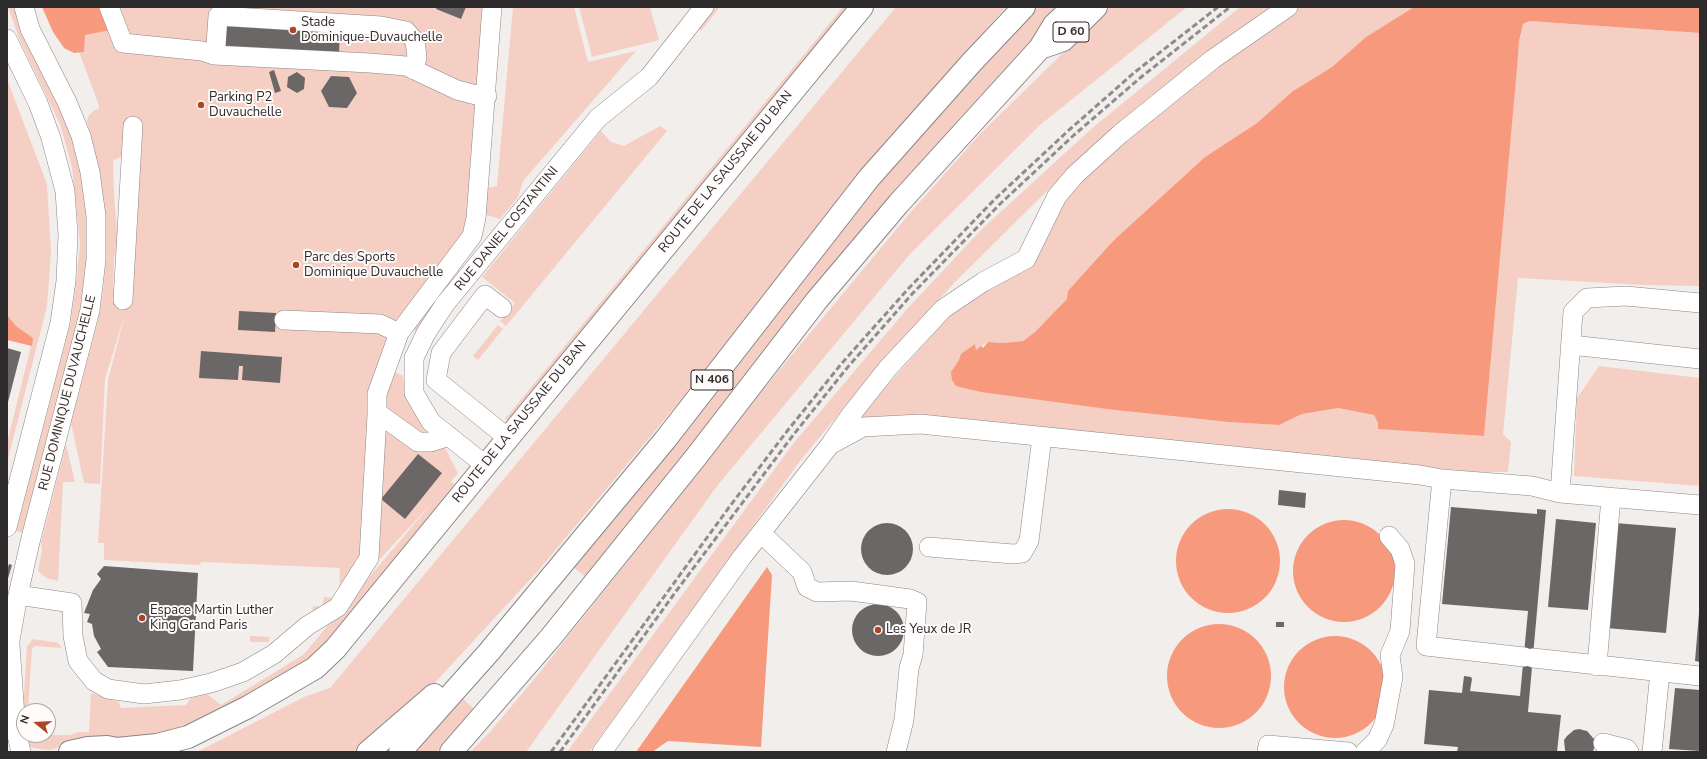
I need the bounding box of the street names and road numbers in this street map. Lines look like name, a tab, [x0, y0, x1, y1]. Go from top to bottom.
road number: D 60	[1053, 22, 1089, 42]
street label: ROUTE DE LA SAUSSAIE DU BAN	[656, 88, 796, 256]
street label: RUE DANIEL COSTANTINI	[452, 164, 562, 294]
street label: RUE DOMINIQUE DUVAUCHELLE	[36, 294, 100, 492]
street label: ROUTE DE LA SAUSSAIE DU BAN	[450, 338, 590, 506]
road number: N 406	[691, 370, 733, 390]

